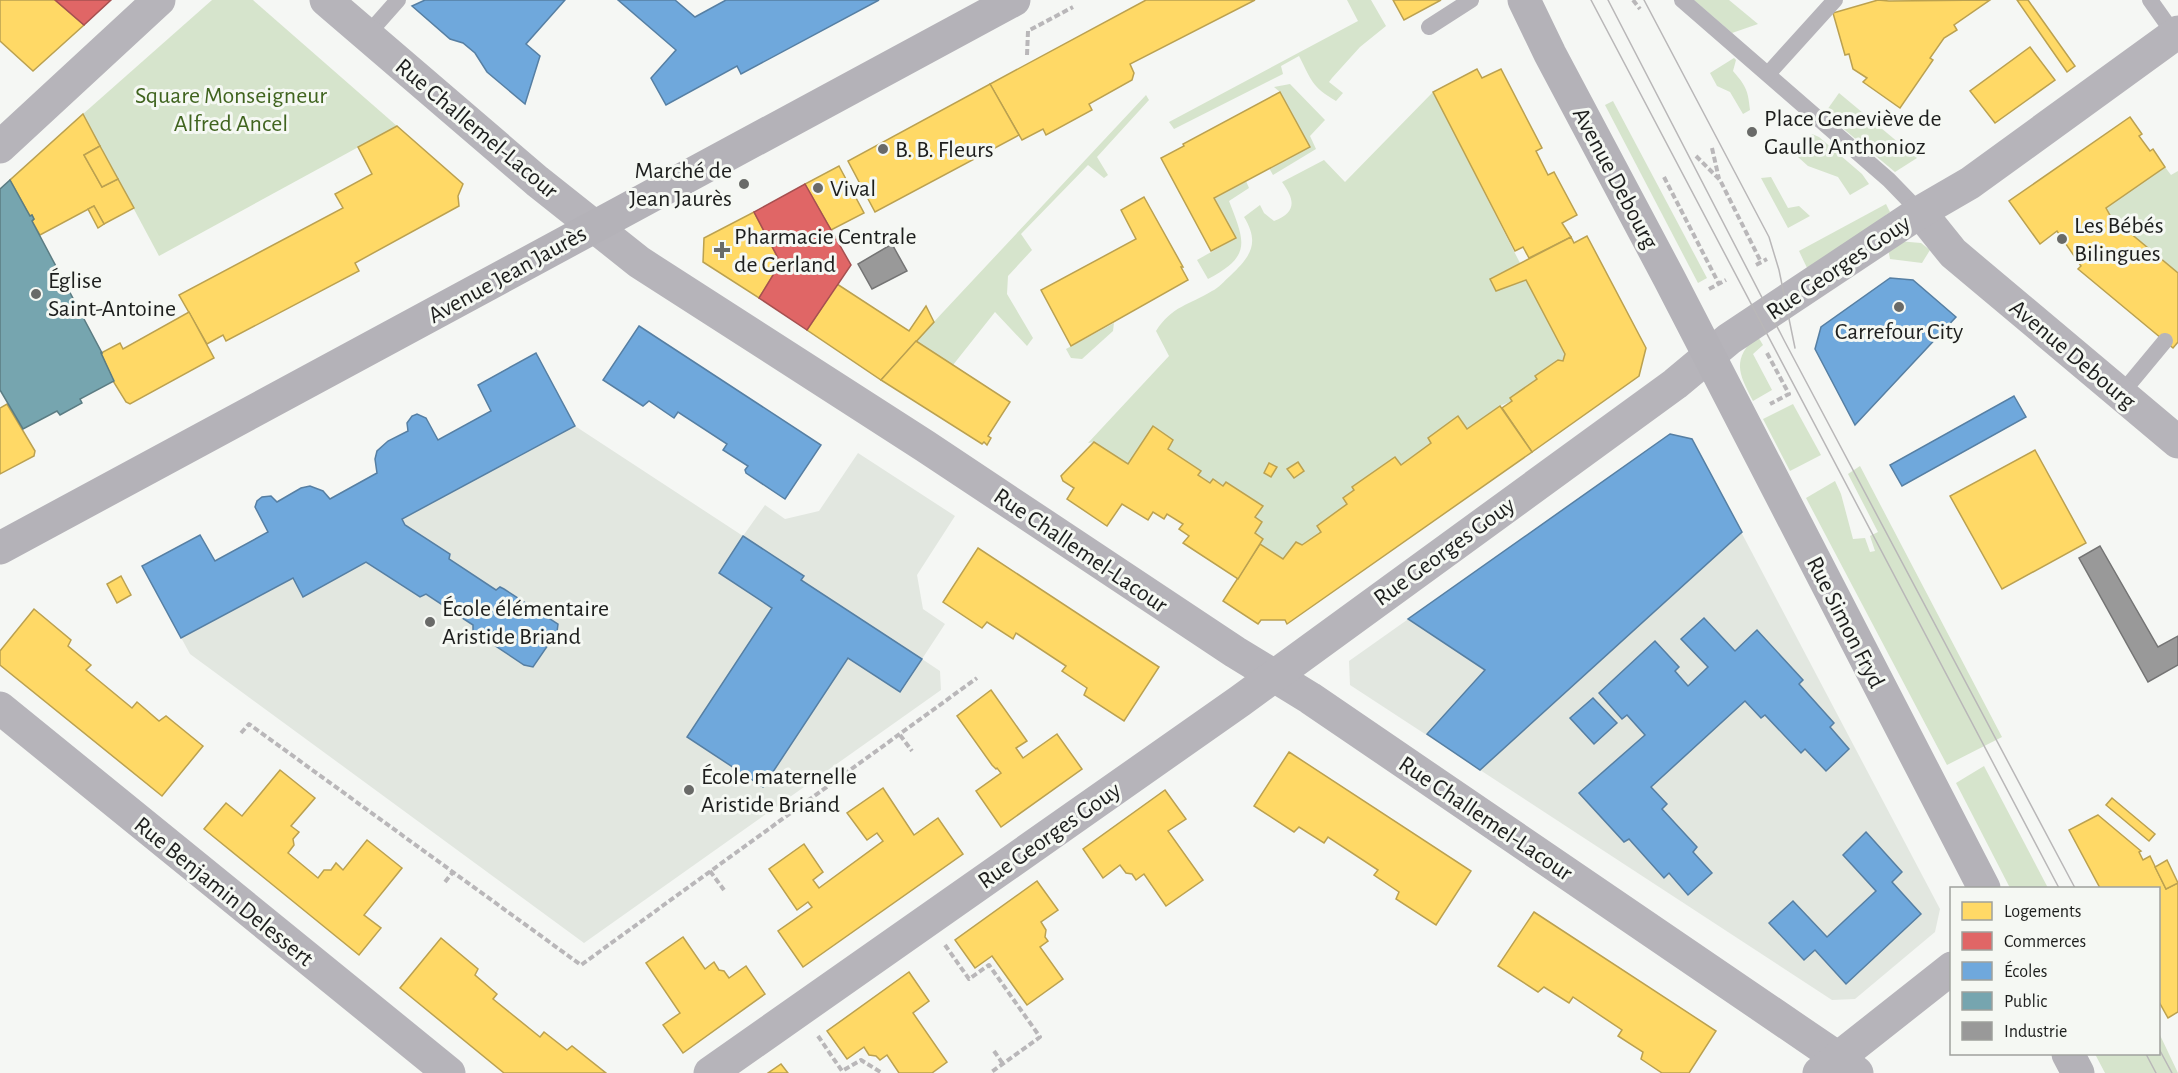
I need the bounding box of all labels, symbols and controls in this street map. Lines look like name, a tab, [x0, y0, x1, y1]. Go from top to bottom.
street label: Rue Challemel-Lacour	[391, 54, 562, 204]
park label: Square Monseigneur Alfred Ancel	[135, 84, 327, 136]
street label: Avenue Debourg	[1568, 104, 1662, 253]
place label: Place Geneviève de Gaulle Anthonioz	[1764, 107, 1942, 159]
marker: Place Geneviève de Gaulle Anthonioz	[1745, 125, 1759, 139]
place label: B. B. Fleurs	[895, 138, 994, 162]
marker: B. B. Fleurs	[876, 142, 890, 156]
place label: Marché de Jean Jaurès	[629, 159, 732, 211]
marker: Marché de Jean Jaurès	[737, 177, 751, 191]
place label: Vival	[830, 177, 876, 201]
marker: Vival	[811, 181, 825, 195]
street label: Rue Georges Gouy	[1762, 211, 1915, 325]
place label: Les Bébés Bilingues	[2074, 214, 2164, 266]
street label: Avenue Jean Jaurès	[424, 222, 591, 328]
place label: Pharmacie Centrale de Gerland	[734, 225, 917, 277]
marker: Les Bébés Bilingues	[2055, 232, 2069, 246]
marker: Pharmacie Centrale de Gerland	[715, 243, 729, 257]
place label: Église Saint-Antoine	[48, 267, 176, 321]
marker: Église Saint-Antoine	[29, 287, 43, 301]
street label: Avenue Debourg	[2005, 295, 2140, 414]
marker: Carrefour City	[1892, 300, 1906, 314]
place label: Carrefour City	[1835, 320, 1963, 344]
street label: Rue Challemel-Lacour	[989, 484, 1172, 618]
street label: Rue Georges Gouy	[1370, 493, 1520, 611]
street label: Rue Simon Fryd	[1802, 553, 1889, 692]
place label: École élémentaire Aristide Briand	[442, 595, 609, 649]
marker: École élémentaire Aristide Briand	[423, 615, 437, 629]
street label: Rue Challemel-Lacour	[1394, 752, 1577, 886]
place label: École maternelle Aristide Briand	[701, 763, 857, 817]
street label: Rue Georges Gouy	[974, 778, 1125, 894]
marker: École maternelle Aristide Briand	[682, 783, 696, 797]
street label: Rue Benjamin Delessert	[129, 812, 318, 971]
legend	[1950, 887, 2160, 1055]
text: Logements	[2004, 903, 2082, 921]
text: Commerces	[2004, 933, 2086, 951]
text: Écoles	[2004, 960, 2047, 981]
text: Public	[2004, 993, 2047, 1011]
text: Industrie	[2004, 1023, 2067, 1041]

